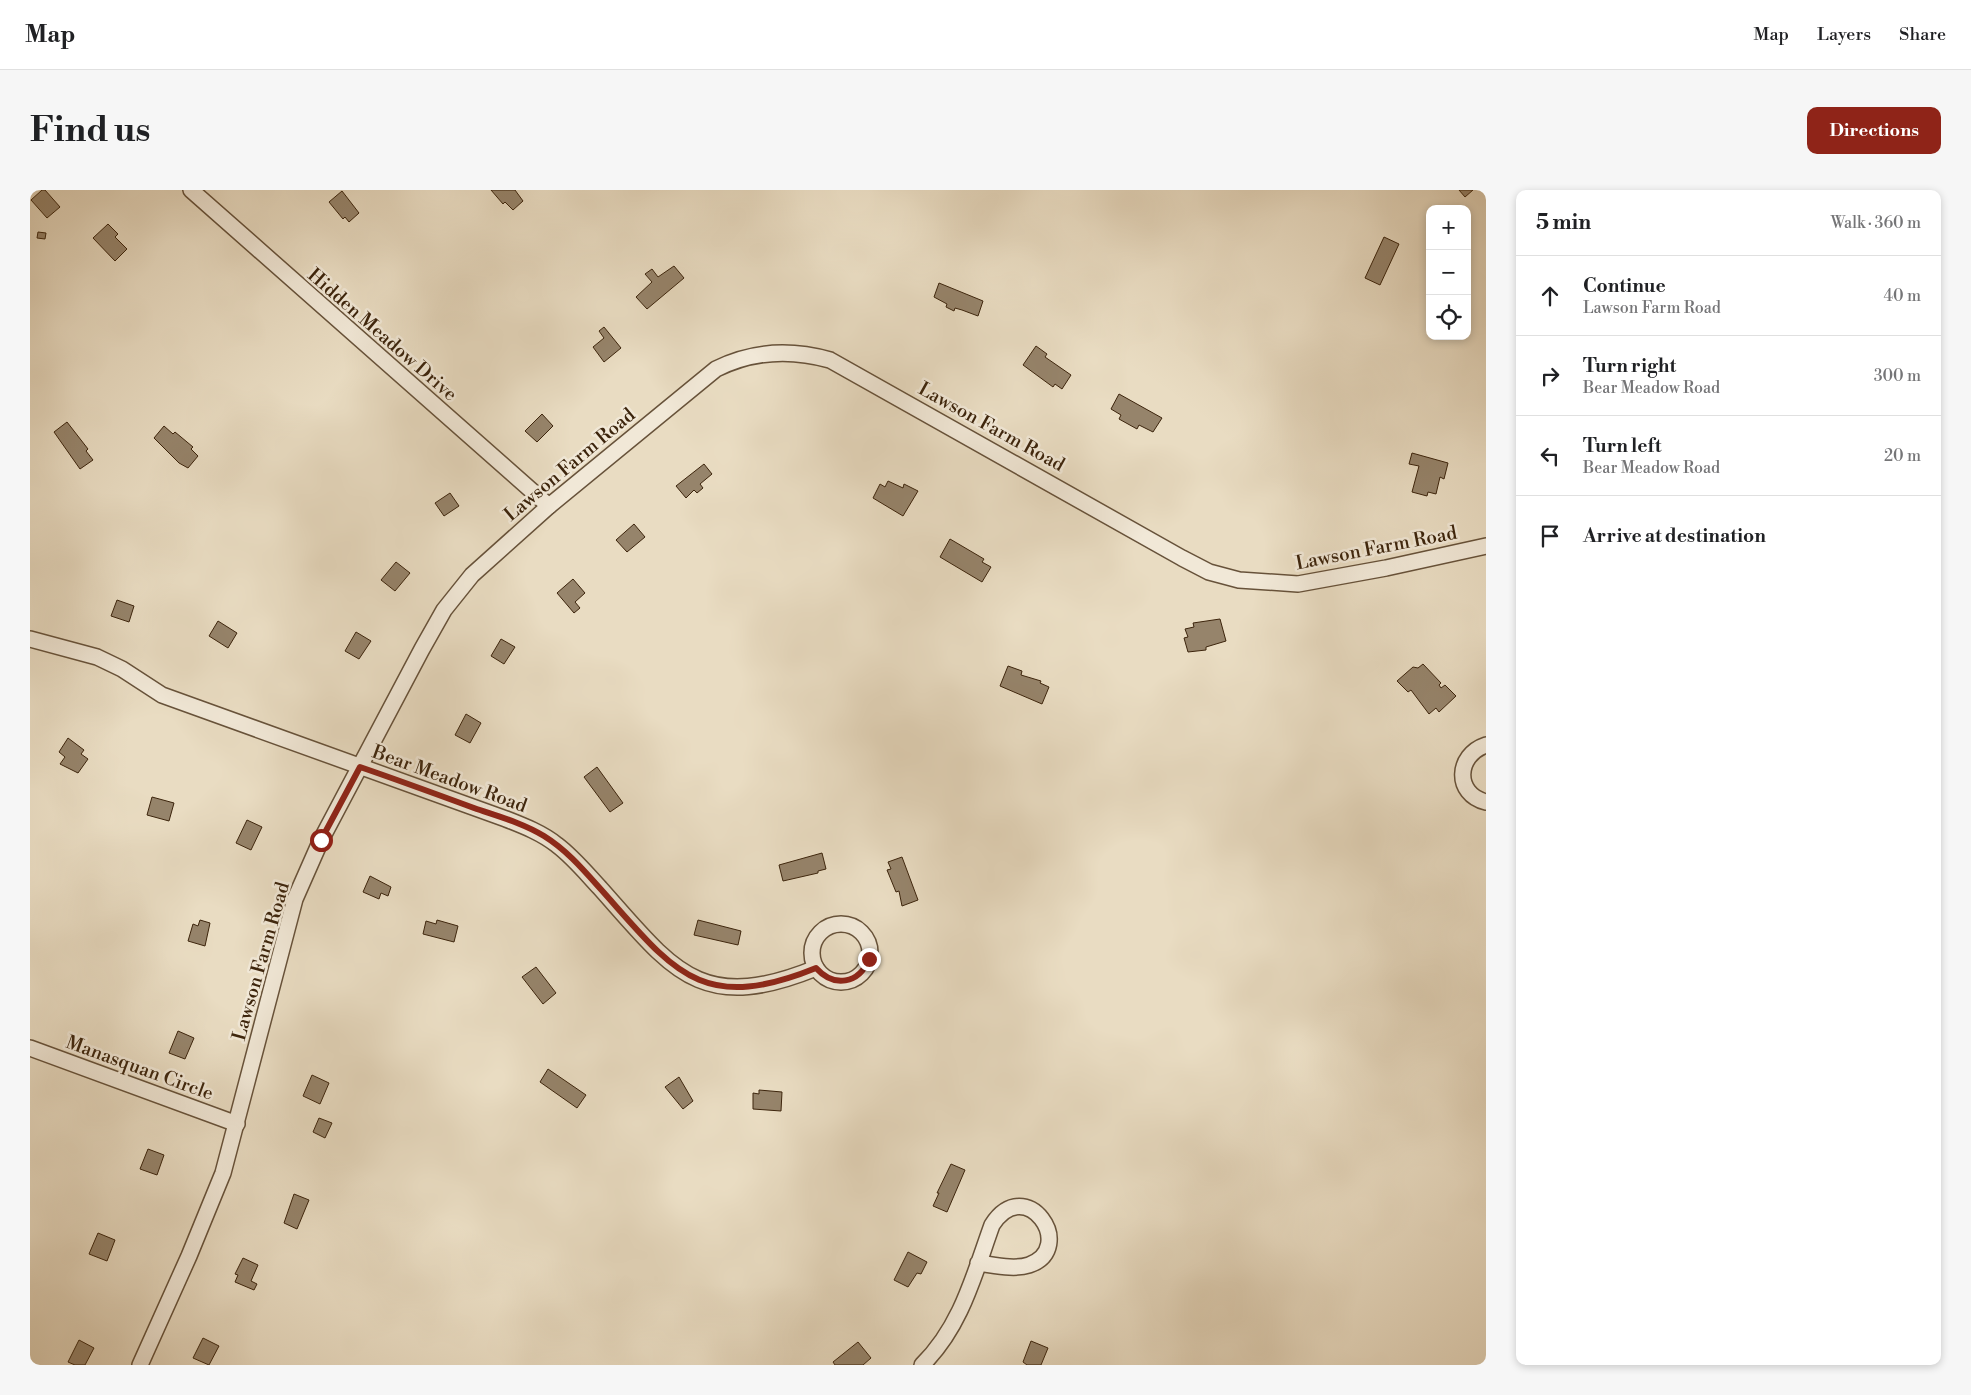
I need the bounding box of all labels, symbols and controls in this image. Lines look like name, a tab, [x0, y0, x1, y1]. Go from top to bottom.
text: Map	[25, 20, 75, 50]
text: Map	[1754, 23, 1789, 46]
text: Layers	[1817, 23, 1871, 46]
text: Share	[1899, 23, 1946, 46]
button: Directions	[1807, 107, 1941, 154]
text: Find us	[30, 109, 150, 152]
map controls	[1426, 205, 1471, 340]
button: +	[1426, 205, 1471, 250]
text: 5 min	[1536, 210, 1591, 236]
text: Walk · 360 m	[1831, 213, 1921, 233]
button: −	[1426, 250, 1471, 295]
street label: Hidden Meadow Drive	[303, 263, 462, 406]
text: Continue	[1583, 274, 1666, 298]
icon: ahead	[1536, 282, 1564, 310]
text: 40 m	[1884, 286, 1921, 306]
button: locate	[1426, 295, 1471, 340]
text: Lawson Farm Road	[1583, 298, 1721, 318]
text: Turn right	[1583, 354, 1676, 378]
icon: right	[1536, 362, 1564, 390]
text: 300 m	[1874, 366, 1921, 386]
street label: Lawson Farm Road	[914, 377, 1069, 477]
text: Bear Meadow Road	[1583, 378, 1720, 398]
street label: Lawson Farm Road	[499, 403, 640, 527]
text: Turn left	[1583, 434, 1662, 458]
icon: left	[1536, 442, 1564, 470]
text: 20 m	[1884, 446, 1921, 466]
text: Bear Meadow Road	[1583, 458, 1720, 478]
street label: Lawson Farm Road	[1293, 521, 1459, 575]
icon: arrive	[1536, 522, 1564, 550]
text: Arrive at destination	[1583, 524, 1766, 548]
street label: Bear Meadow Road	[368, 739, 530, 818]
route start	[310, 829, 333, 852]
street label: Lawson Farm Road	[227, 879, 295, 1043]
route end	[858, 948, 881, 971]
street label: Manasquan Circle	[63, 1030, 217, 1106]

